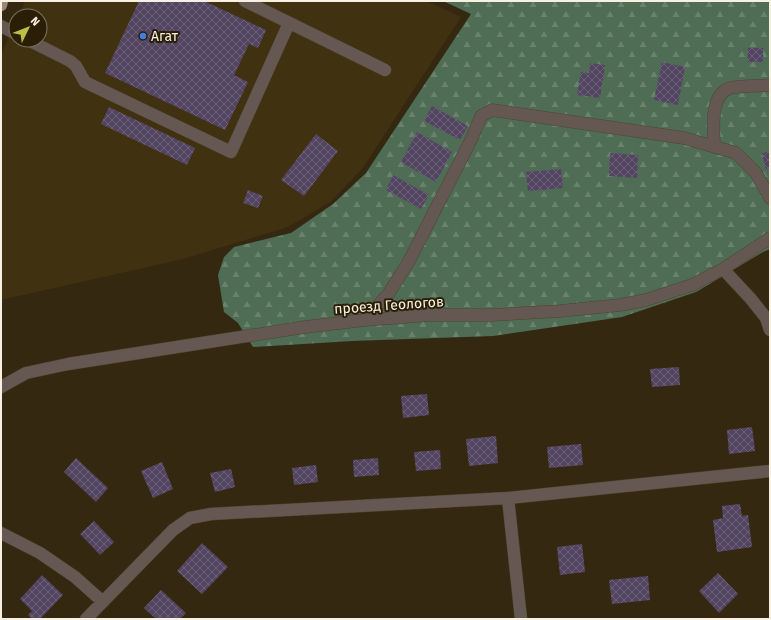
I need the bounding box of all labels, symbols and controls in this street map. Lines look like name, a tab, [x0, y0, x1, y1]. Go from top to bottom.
north arrow	[8, 8, 48, 48]
text: N	[28, 14, 42, 29]
place label: Агат	[151, 28, 179, 45]
marker: Агат	[138, 31, 148, 41]
street label: проезд Геологов	[334, 293, 444, 318]

